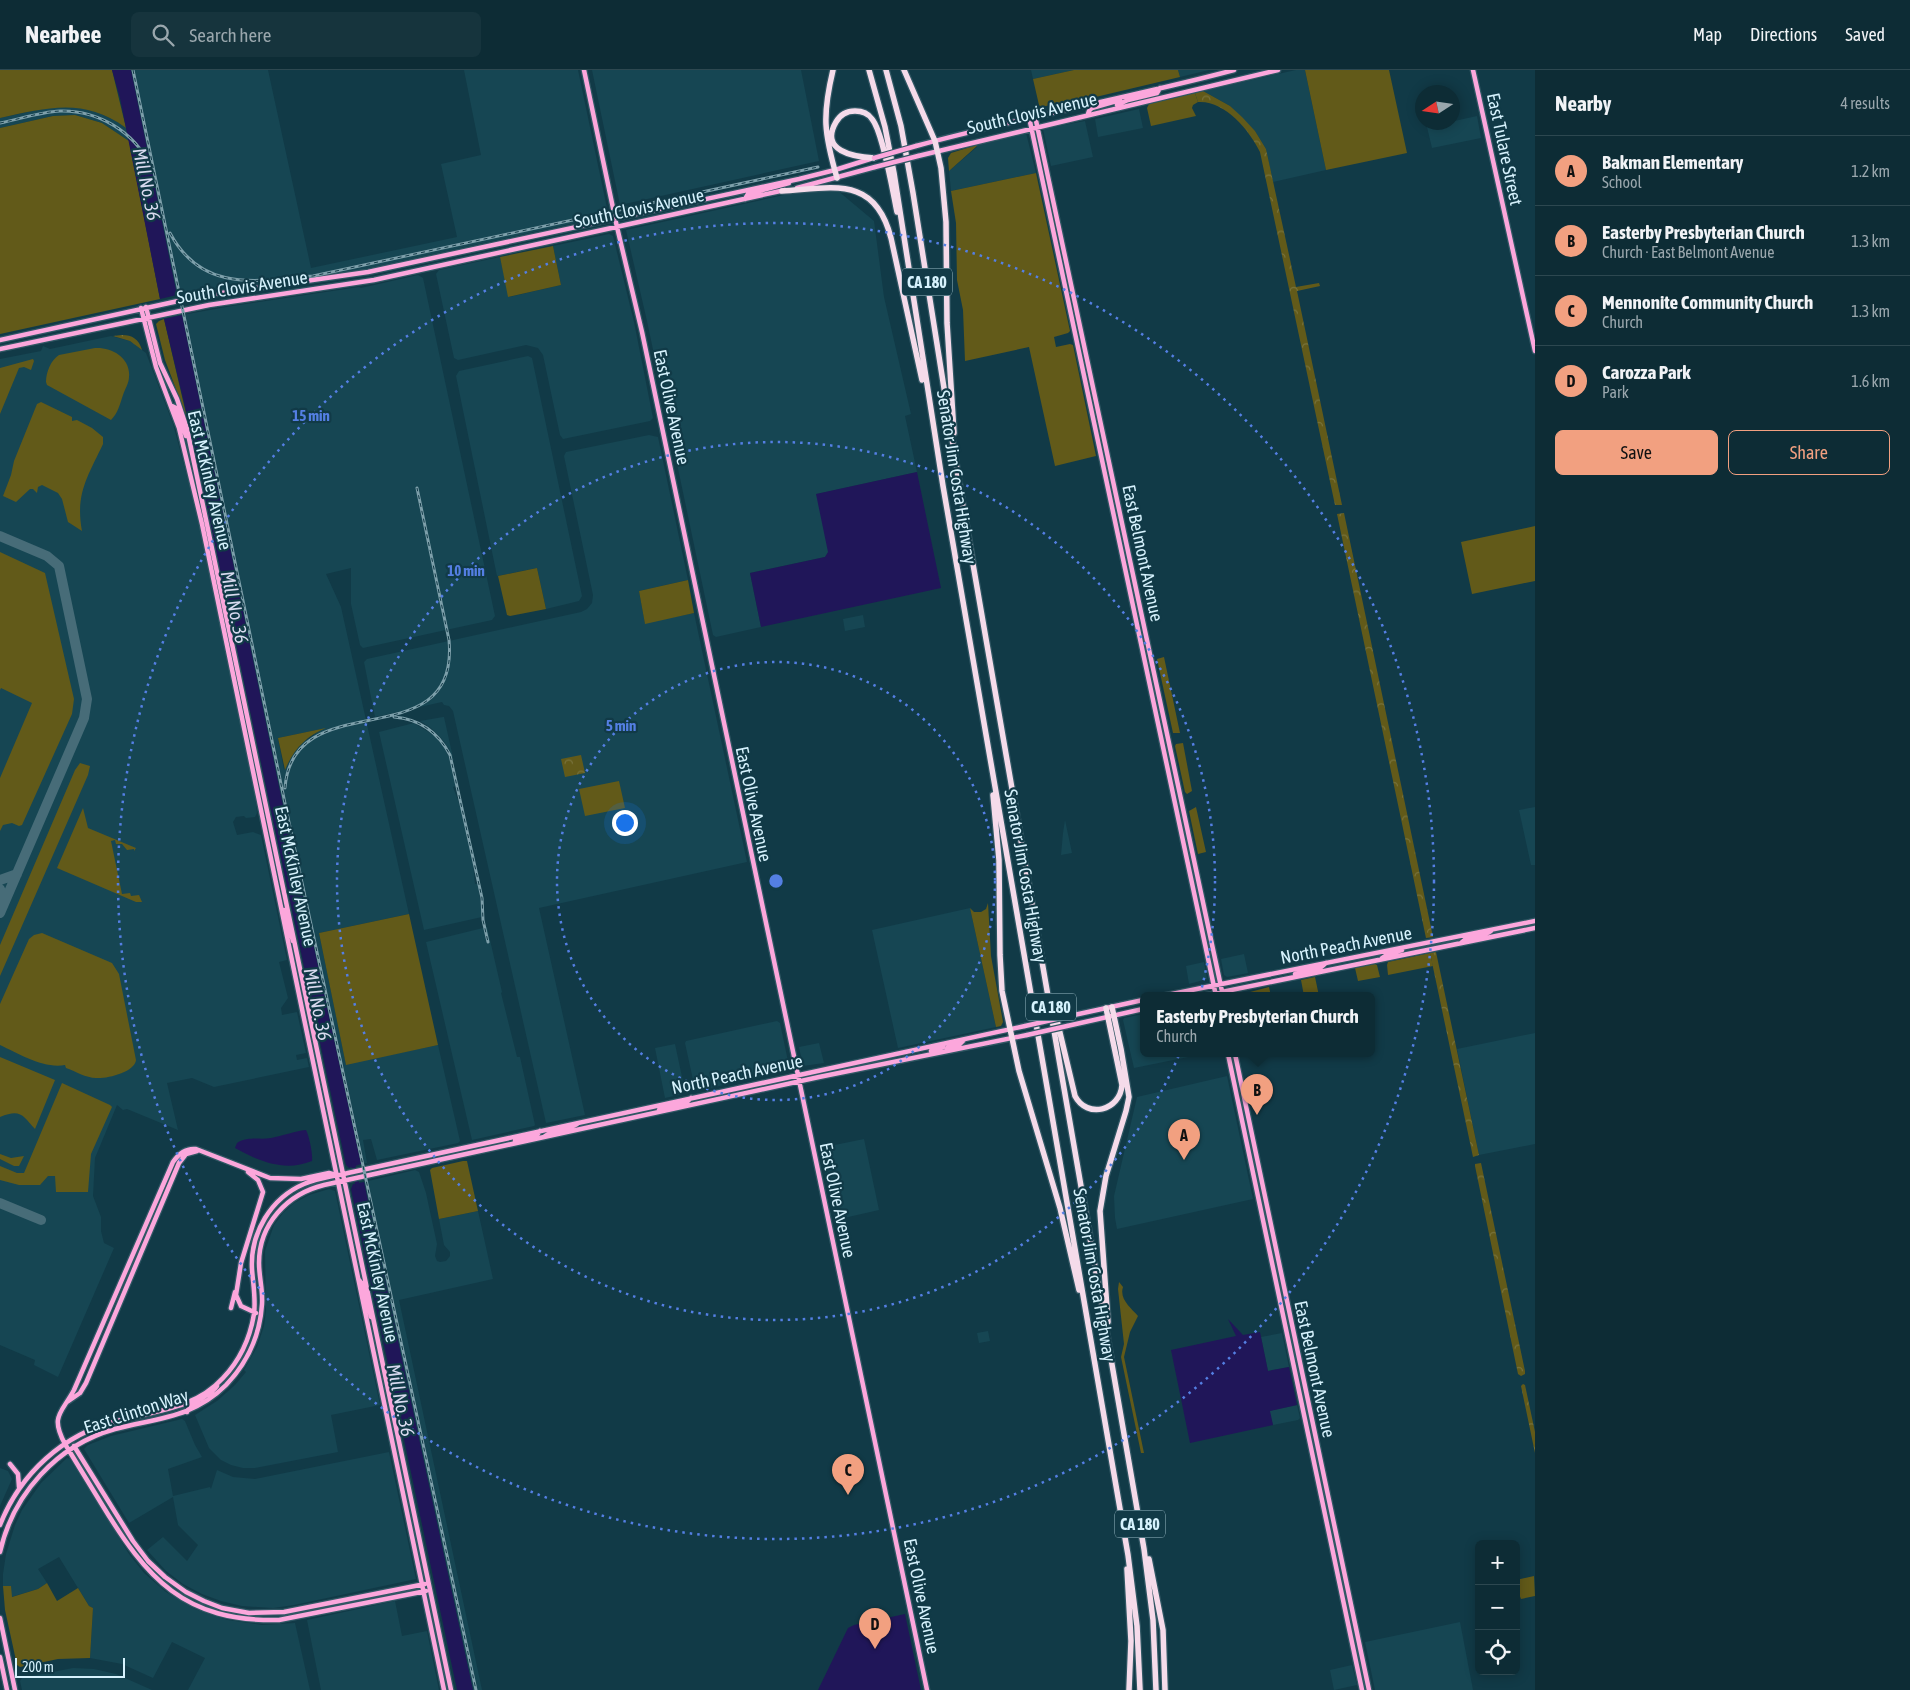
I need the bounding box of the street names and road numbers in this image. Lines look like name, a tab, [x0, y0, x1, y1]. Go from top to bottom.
street label: South Clovis Avenue	[965, 88, 1099, 138]
street label: East Tulare Street	[1483, 91, 1527, 207]
street label: South Clovis Avenue	[572, 184, 706, 232]
street label: South Clovis Avenue	[175, 266, 309, 308]
road number: CA 180	[902, 268, 952, 296]
street label: East Olive Avenue	[650, 348, 694, 466]
street label: Senator Jim Costa Highway	[933, 389, 981, 565]
street label: East McKinley Avenue	[184, 408, 236, 552]
street label: East Belmont Avenue	[1118, 483, 1168, 623]
street label: East Olive Avenue	[732, 745, 776, 863]
street label: Senator Jim Costa Highway	[1000, 788, 1052, 964]
street label: East McKinley Avenue	[271, 804, 321, 948]
street label: North Peach Avenue	[1278, 922, 1414, 968]
road number: CA 180	[1026, 994, 1076, 1020]
street label: North Peach Avenue	[670, 1050, 804, 1098]
street label: East Olive Avenue	[816, 1141, 860, 1259]
street label: Senator Jim Costa Highway	[1069, 1187, 1121, 1363]
street label: East McKinley Avenue	[353, 1200, 403, 1344]
street label: East Belmont Avenue	[1290, 1299, 1340, 1439]
street label: East Clinton Way	[81, 1384, 191, 1438]
road number: CA 180	[1115, 1510, 1165, 1538]
street label: East Olive Avenue	[900, 1537, 944, 1655]

